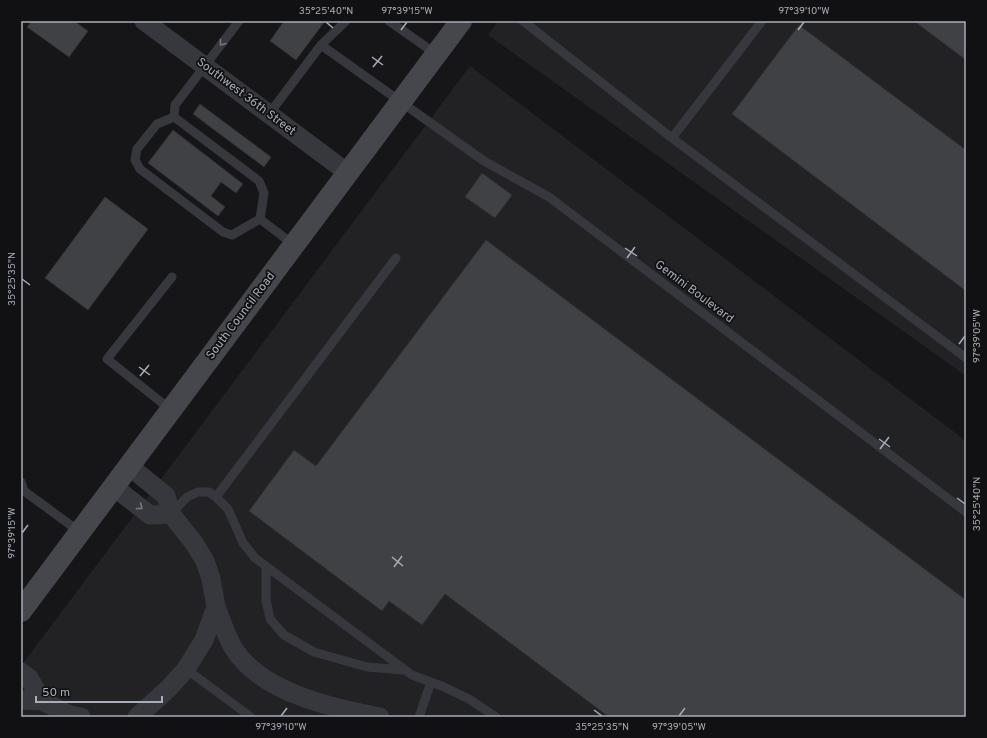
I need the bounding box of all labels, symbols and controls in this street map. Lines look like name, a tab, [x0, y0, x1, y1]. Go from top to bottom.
text: 35°25'40"N	[299, 5, 353, 18]
text: 97°39'15"W	[381, 5, 433, 18]
text: 97°39'10"W	[778, 5, 830, 18]
one-way arrow	[219, 39, 226, 46]
street label: Southwest 36th Street	[193, 54, 299, 140]
text: 35°25'35"N	[6, 252, 19, 306]
street label: Gemini Boulevard	[651, 257, 737, 327]
street label: South Council Road	[203, 269, 279, 363]
text: 97°39'05"W	[971, 309, 984, 363]
text: 35°25'40"N	[971, 477, 984, 531]
one-way arrow	[136, 503, 143, 510]
text: 97°39'15"W	[6, 507, 19, 559]
scale bar	[36, 678, 162, 704]
text: 50 m	[42, 685, 70, 701]
text: 97°39'10"W	[255, 721, 307, 734]
text: 35°25'35"N	[575, 721, 629, 734]
text: 97°39'05"W	[652, 721, 706, 734]

